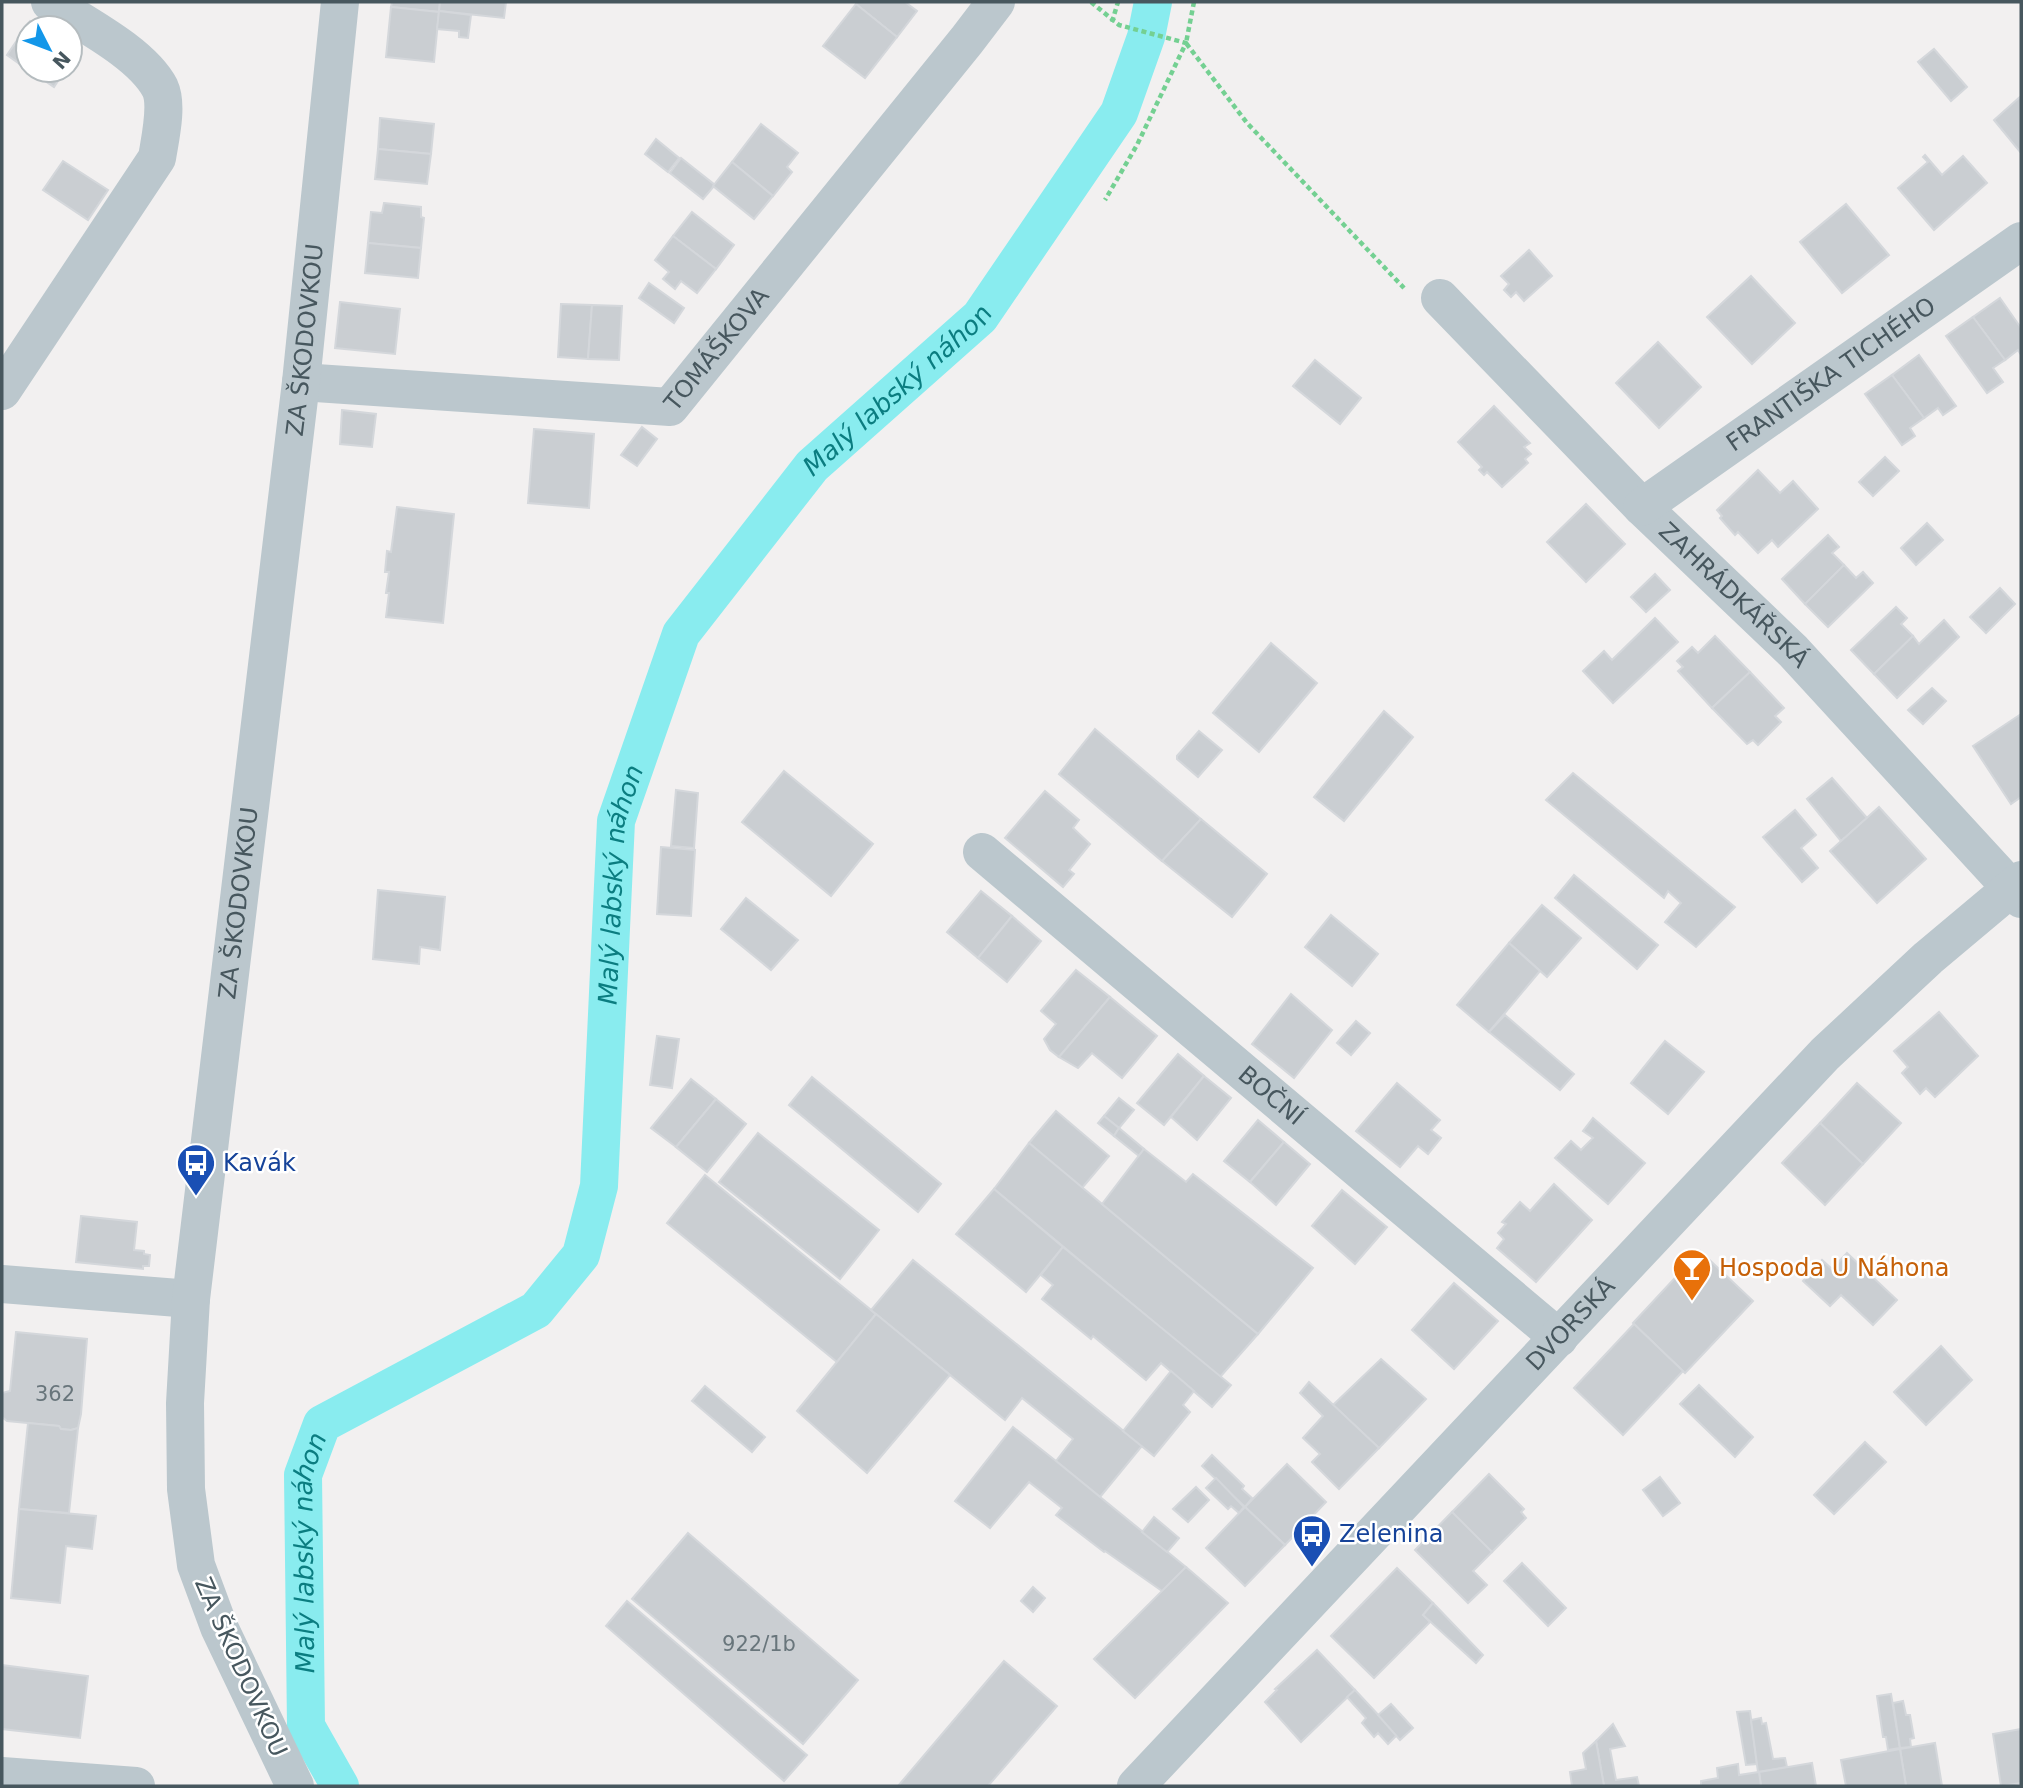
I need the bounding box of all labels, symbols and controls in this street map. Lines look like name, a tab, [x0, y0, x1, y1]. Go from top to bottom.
north arrow	[14, 14, 84, 84]
text: N	[48, 47, 75, 74]
street label: ZA ŠKODOVKOU	[281, 242, 329, 438]
street label: TOMÁŠKOVA	[658, 282, 775, 417]
street label: FRANTIŠKA TICHÉHO	[1721, 291, 1941, 457]
water label: Malý labský náhon	[797, 299, 999, 482]
street label: ZAHRÁDKÁŘSKÁ	[1653, 517, 1816, 674]
water label: Malý labský náhon	[592, 761, 649, 1005]
street label: ZA ŠKODOVKOU	[213, 805, 264, 1001]
street label: BOČNÍ	[1233, 1060, 1310, 1131]
bus stop icon: Kavák	[175, 1142, 217, 1197]
place label: Kavák	[223, 1149, 296, 1177]
bar icon: Hospoda U Náhona	[1671, 1247, 1713, 1302]
place label: Hospoda U Náhona	[1719, 1254, 1949, 1282]
street label: DVORSKÁ	[1520, 1271, 1621, 1376]
house number: 362	[35, 1382, 75, 1406]
water label: Malý labský náhon	[287, 1428, 333, 1673]
bus stop icon: Zelenina	[1291, 1513, 1333, 1568]
place label: Zelenina	[1339, 1520, 1443, 1548]
street label: ZA ŠKODOVKOU	[189, 1572, 295, 1761]
house number: 922/1b	[722, 1632, 796, 1656]

